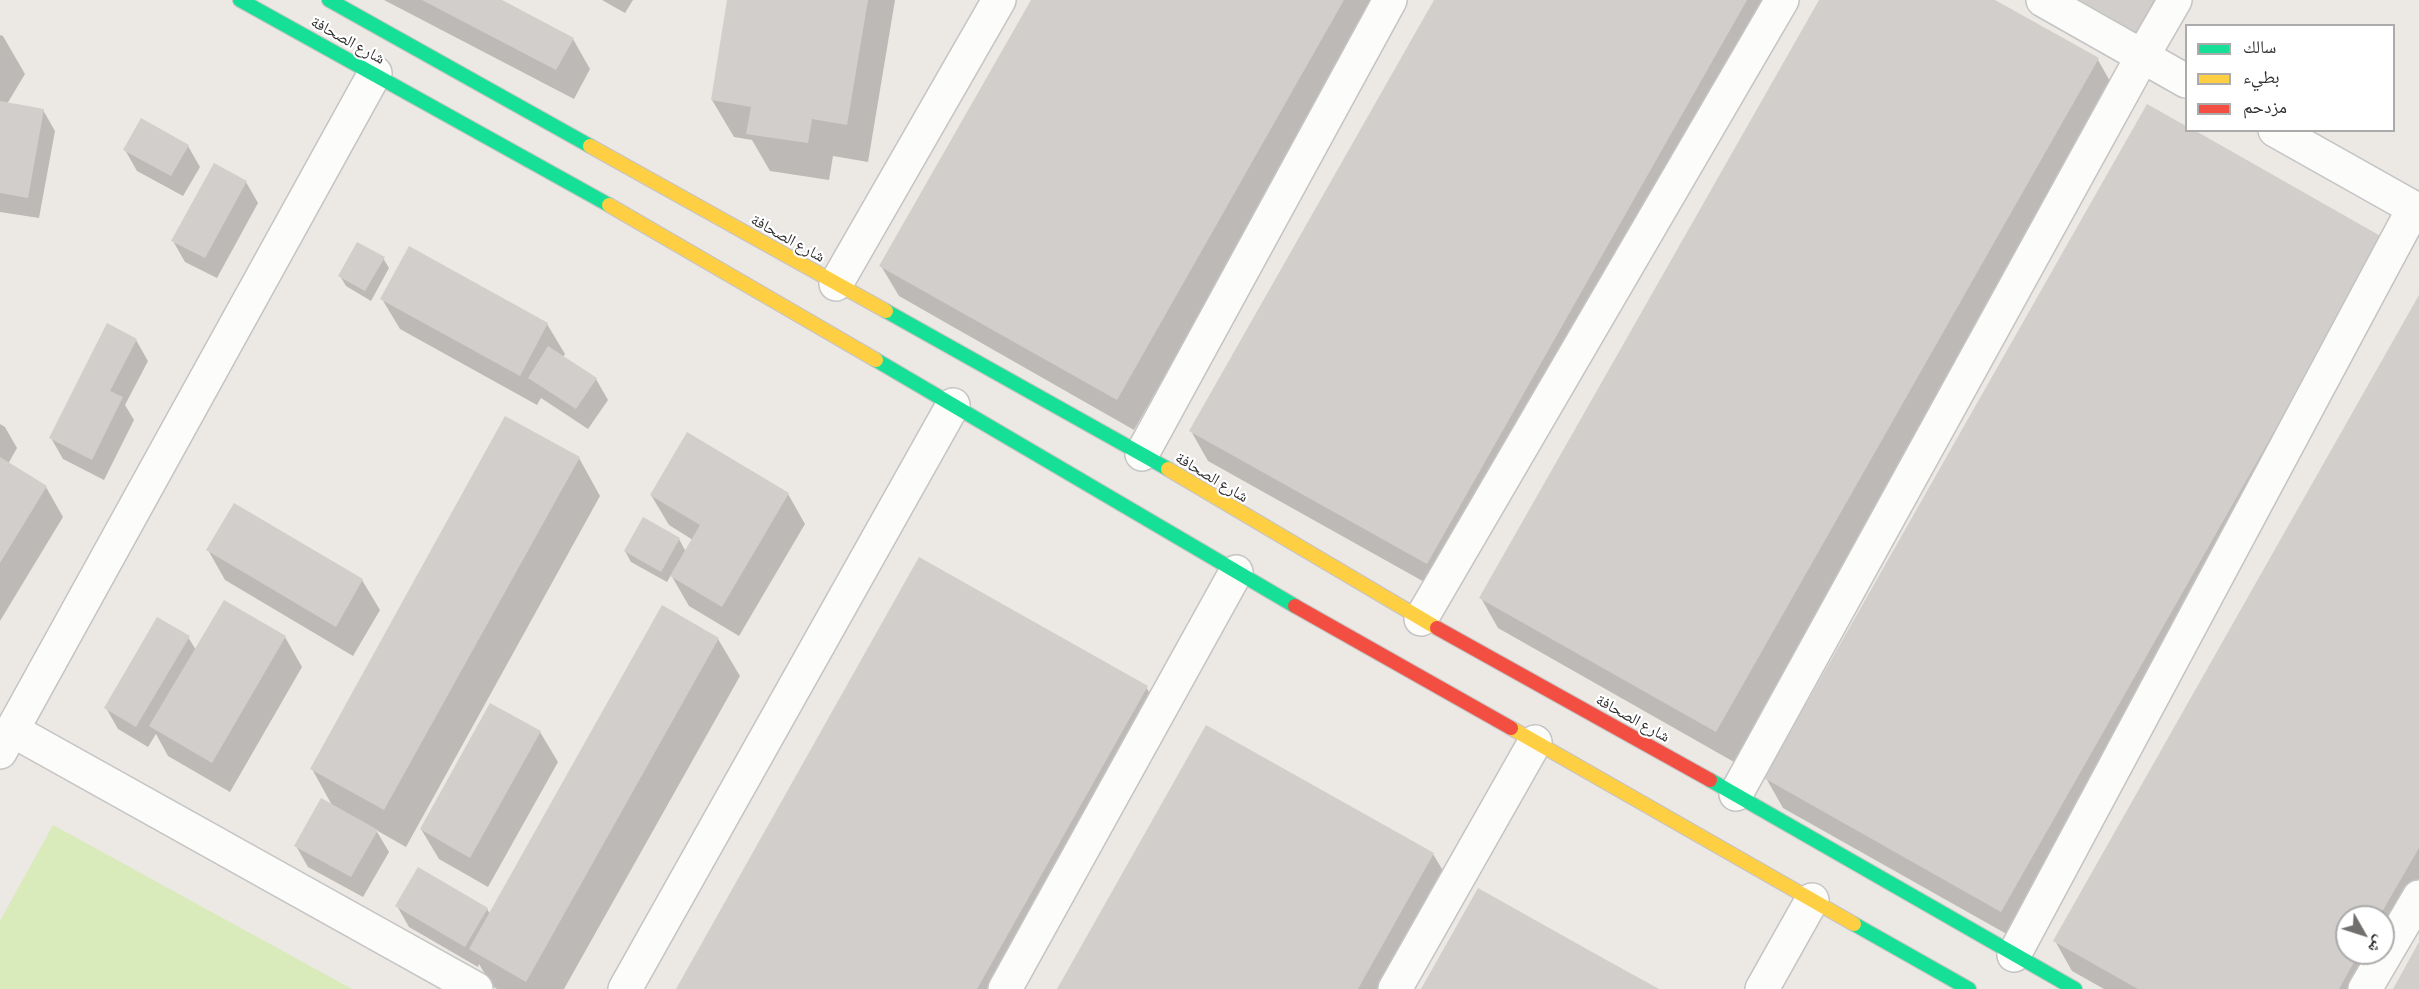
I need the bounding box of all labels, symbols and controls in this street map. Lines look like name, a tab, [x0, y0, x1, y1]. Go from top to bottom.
street label: شارع الصحافة	[308, 12, 388, 68]
legend	[2185, 24, 2395, 132]
text: سالك	[2243, 35, 2276, 57]
text: بطيء	[2243, 65, 2280, 87]
text: مزدحم	[2243, 95, 2287, 117]
street label: شارع الصحافة	[748, 210, 828, 266]
street label: شارع الصحافة	[1172, 448, 1252, 506]
street label: شارع الصحافة	[1593, 690, 1673, 746]
north arrow	[2335, 905, 2395, 965]
text: ش	[2365, 933, 2391, 958]

